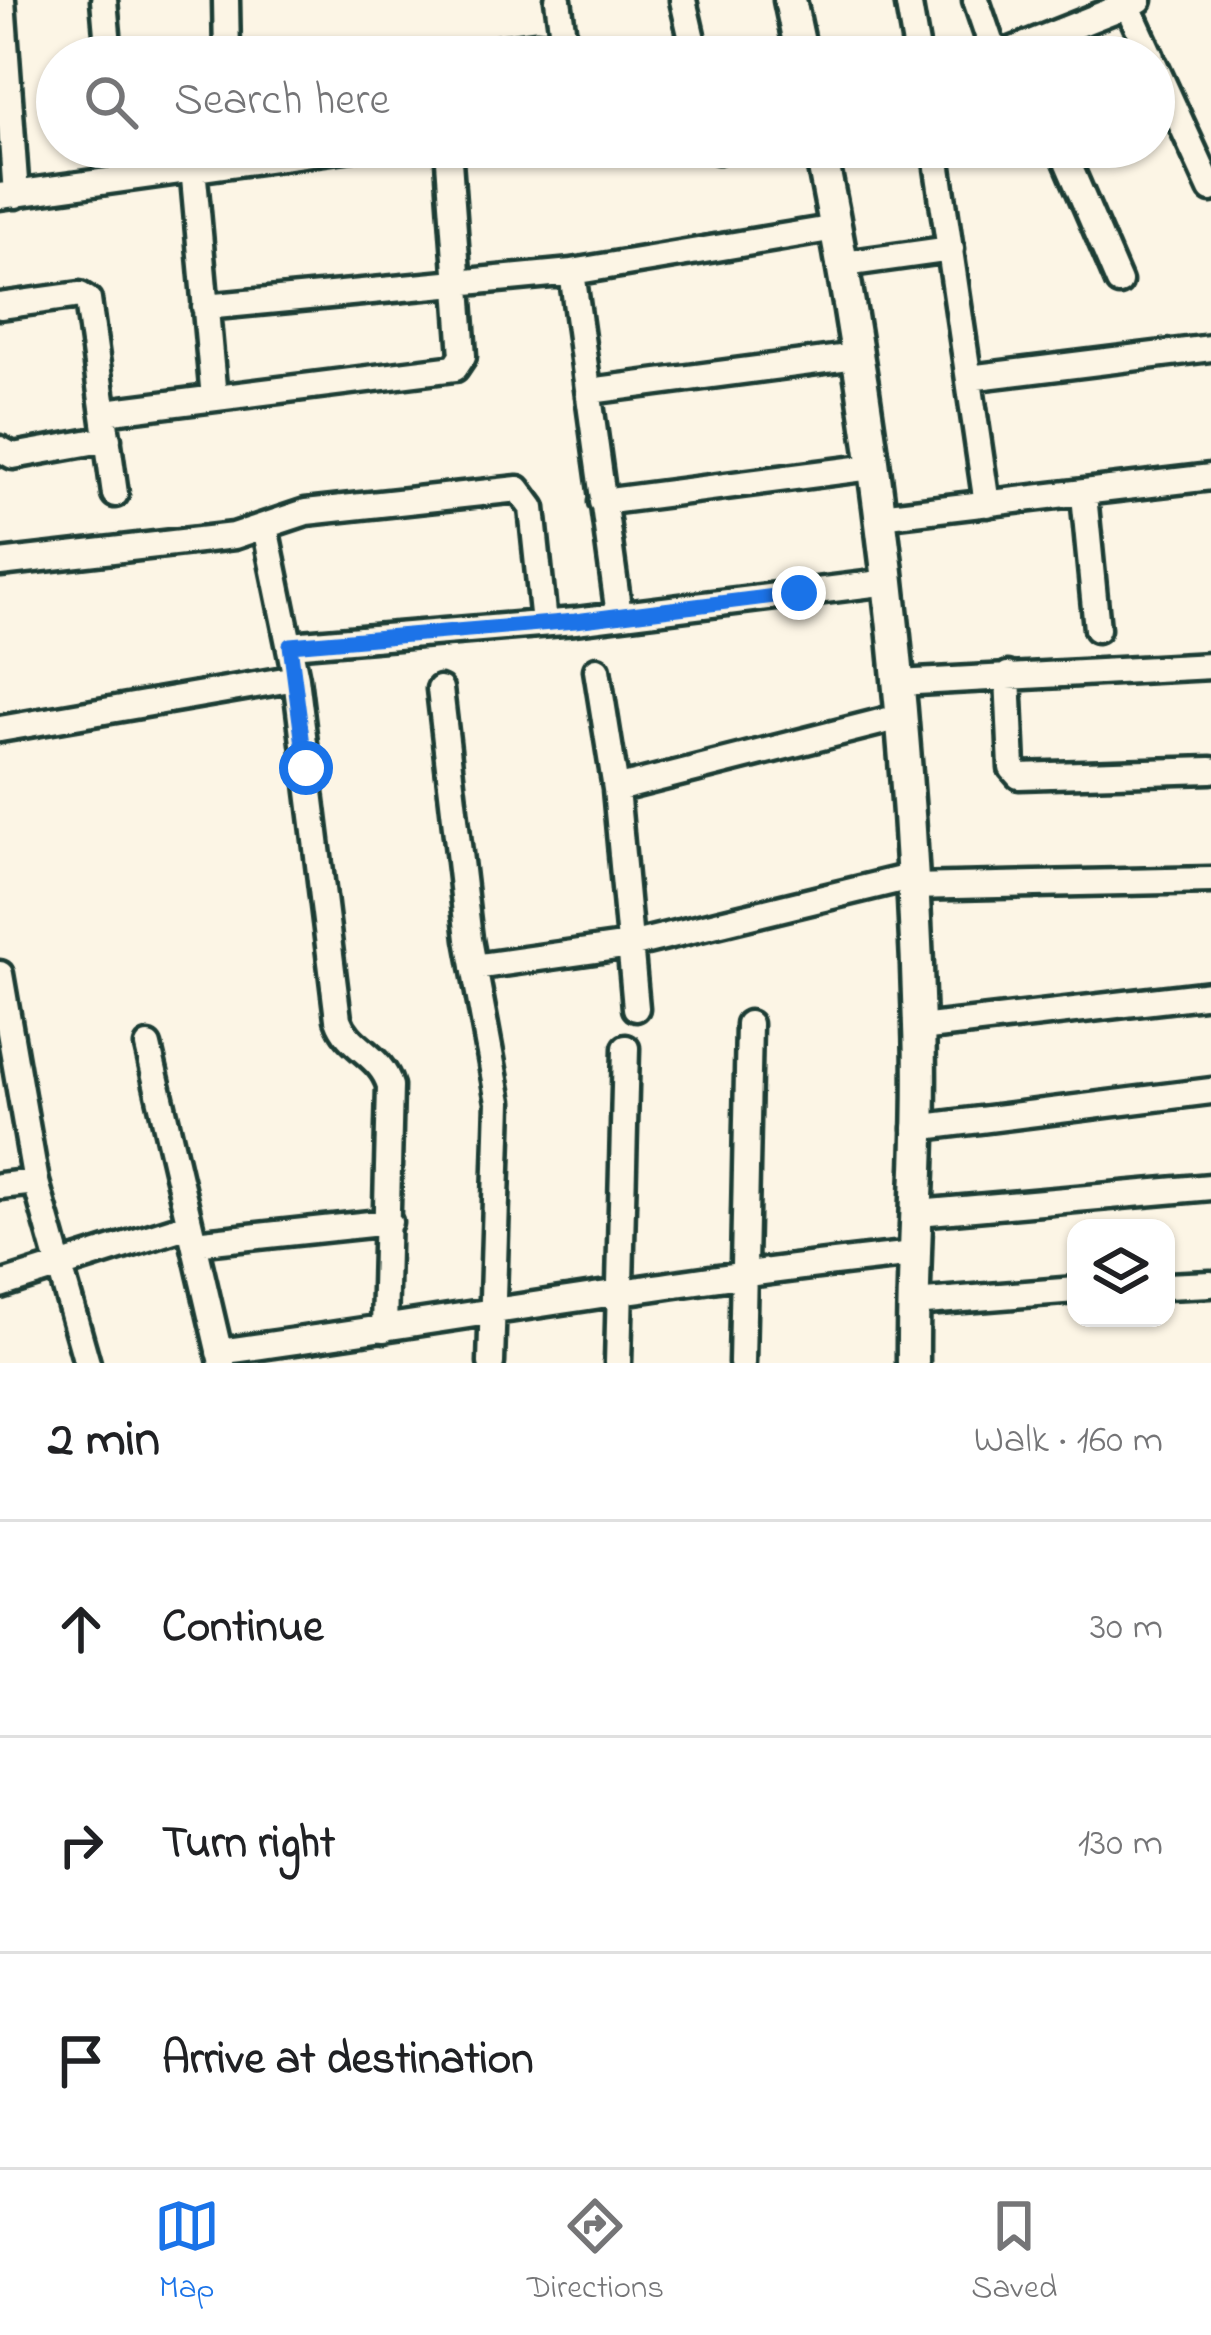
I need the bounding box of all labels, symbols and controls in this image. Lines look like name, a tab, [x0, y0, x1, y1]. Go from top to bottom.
search box	[36, 36, 1175, 168]
icon: search	[78, 69, 144, 135]
text: Search here	[174, 69, 390, 135]
route end	[772, 566, 826, 620]
route start	[279, 741, 333, 795]
map controls	[1067, 1219, 1175, 1327]
button: layers	[1067, 1219, 1175, 1327]
text: 2 min	[48, 1404, 160, 1479]
text: Walk · 160 m	[974, 1413, 1163, 1470]
icon: ahead	[48, 1596, 114, 1662]
text: Continue	[162, 1596, 323, 1662]
text: 30 m	[1090, 1600, 1163, 1657]
icon: right	[48, 1812, 114, 1878]
text: Turn right	[162, 1812, 335, 1878]
text: 130 m	[1078, 1816, 1163, 1873]
icon: arrive	[48, 2028, 114, 2094]
text: Arrive at destination	[162, 2028, 533, 2094]
tab: Map	[154, 2193, 220, 2313]
tab: Directions	[527, 2193, 664, 2313]
tab: Saved	[971, 2193, 1057, 2313]

